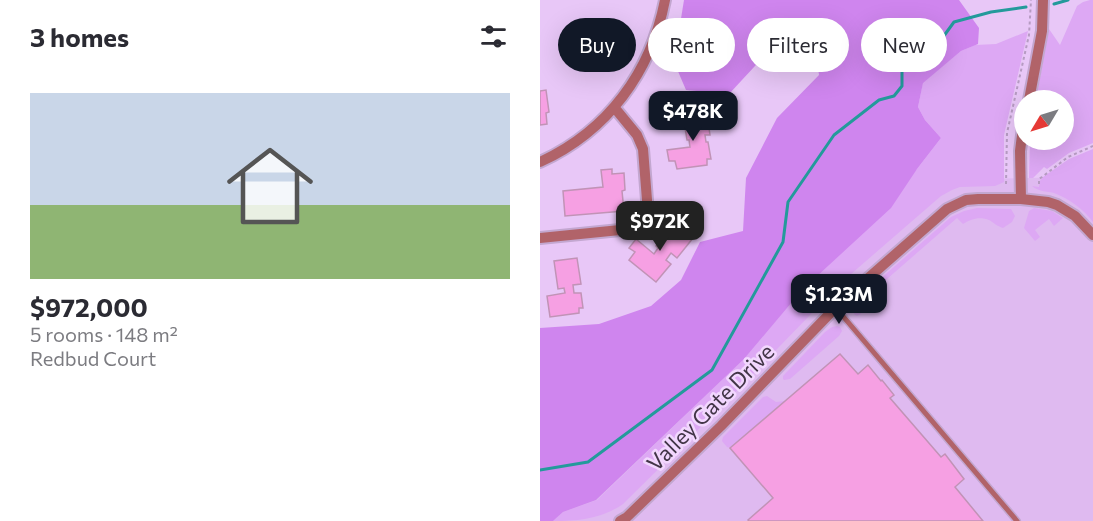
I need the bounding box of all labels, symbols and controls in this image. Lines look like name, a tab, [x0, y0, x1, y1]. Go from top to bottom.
chip: Buy	[558, 18, 636, 72]
chip: Rent	[648, 18, 735, 72]
chip: Filters	[747, 18, 849, 72]
chip: New	[861, 18, 947, 72]
icon: filters	[477, 20, 510, 53]
text: 3 homes	[30, 21, 129, 52]
north arrow	[1014, 90, 1074, 150]
map controls	[1014, 90, 1074, 150]
pin: $478K	[651, 91, 735, 142]
text: $478K	[663, 98, 723, 122]
icon: home	[216, 132, 324, 240]
pin: $972K	[618, 201, 702, 252]
text: $972K	[630, 208, 690, 232]
pin: $1.23M	[790, 274, 888, 325]
text: $1.23M	[805, 281, 873, 305]
text: $972,000	[30, 291, 148, 322]
text: 5 rooms · 148 m²	[30, 322, 178, 346]
street label: Valley Gate Drive	[641, 338, 779, 476]
text: Redbud Court	[30, 346, 156, 370]

